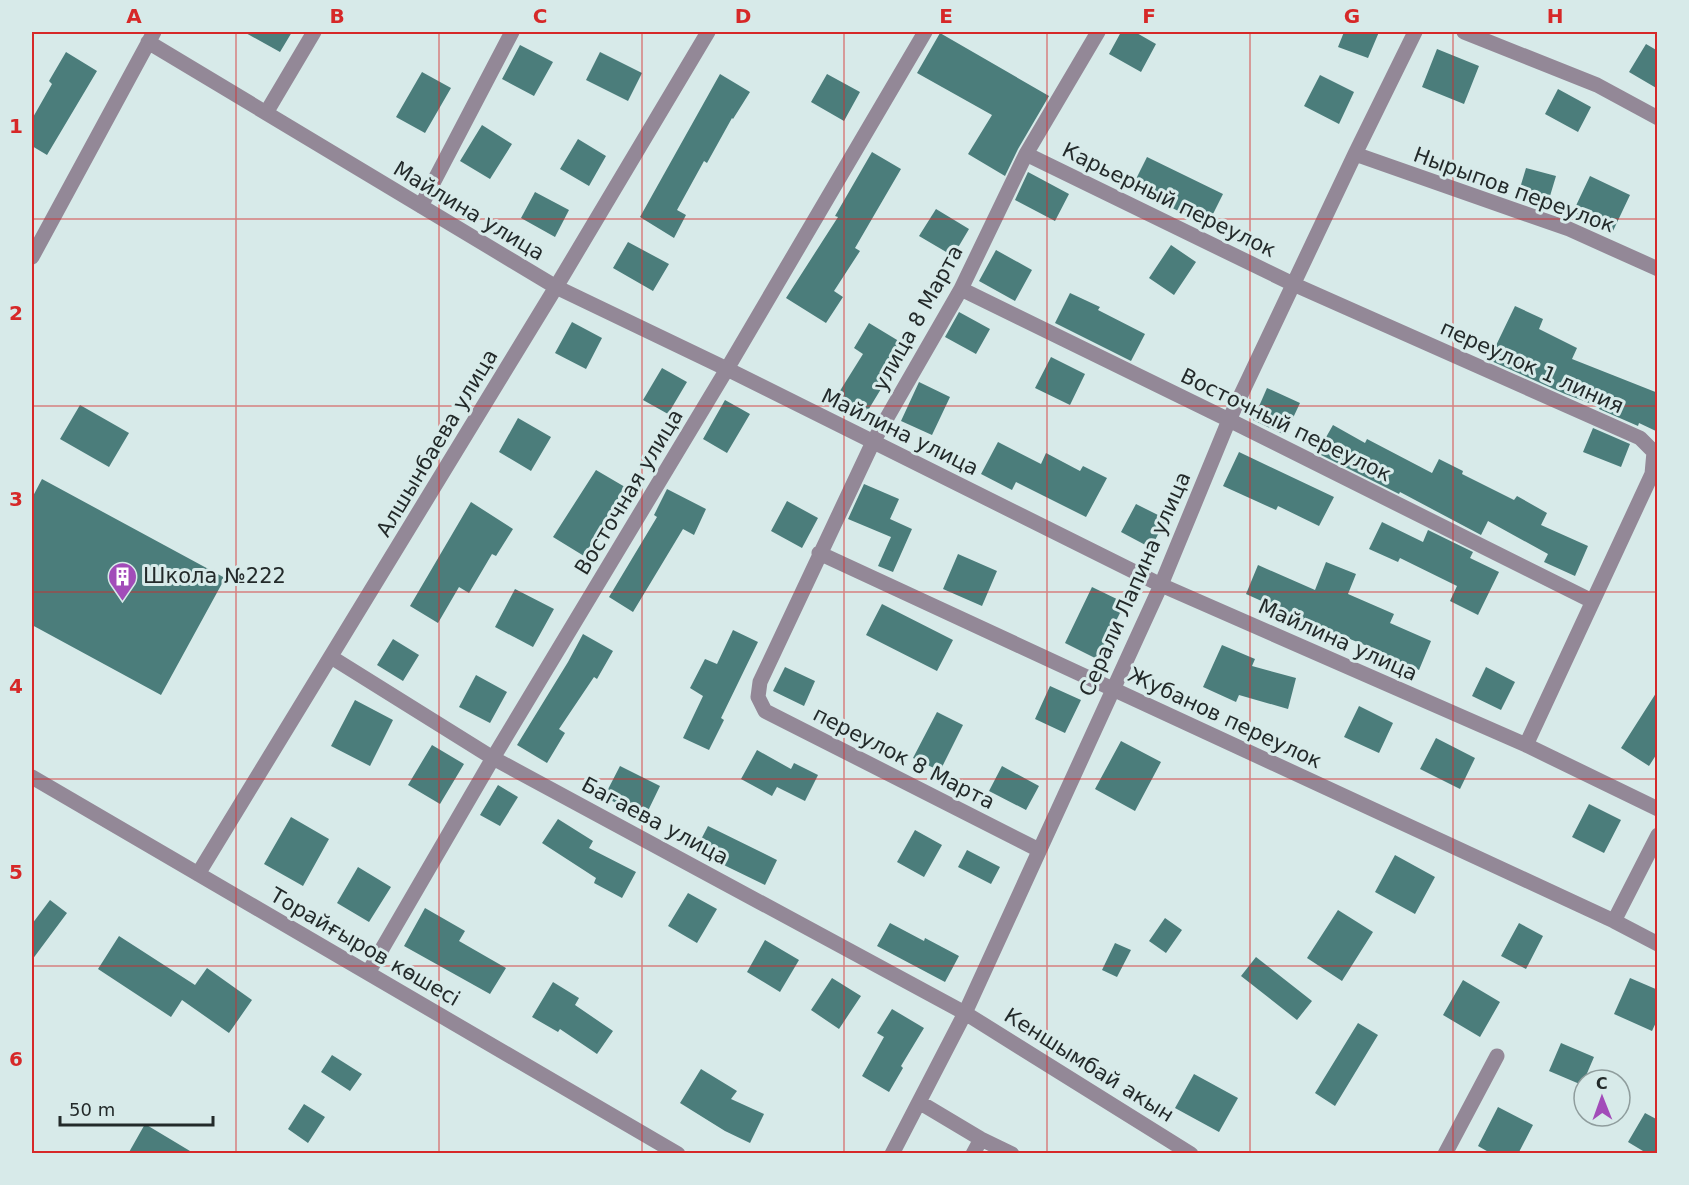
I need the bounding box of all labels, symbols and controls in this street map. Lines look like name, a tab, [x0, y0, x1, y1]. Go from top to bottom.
text: A	[126, 4, 142, 28]
text: B	[329, 4, 345, 28]
text: C	[533, 4, 547, 28]
text: D	[735, 4, 751, 28]
text: E	[939, 4, 953, 28]
text: F	[1142, 4, 1156, 28]
text: G	[1344, 4, 1360, 28]
text: H	[1547, 4, 1563, 28]
text: 1	[9, 114, 23, 138]
street label: Карьерный переулок	[1058, 138, 1280, 262]
street label: Нырыпов переулок	[1410, 142, 1618, 238]
street label: Майлина улица	[389, 157, 549, 265]
street label: улица 8 Марта	[868, 241, 968, 395]
text: 2	[9, 301, 23, 325]
street label: переулок 1 линия	[1437, 316, 1627, 418]
street label: Алшынбаева улица	[371, 345, 503, 541]
street label: Восточный переулок	[1177, 364, 1395, 486]
street label: Майлина улица	[818, 384, 982, 480]
street label: Восточная улица	[570, 405, 688, 579]
street label: Серали Лапина улица	[1075, 468, 1195, 700]
text: 3	[9, 487, 23, 511]
building icon: Школа №222	[106, 560, 138, 602]
place label: Школа №222	[143, 564, 286, 588]
street label: Майлина улица	[1255, 594, 1421, 686]
street label: Жубанов переулок	[1124, 663, 1326, 773]
text: 4	[9, 674, 23, 698]
street label: переулок 8 Марта	[809, 702, 999, 814]
street label: Багаева улица	[578, 772, 732, 870]
text: 5	[9, 860, 23, 884]
street label: Торайғыров көшесі	[265, 882, 464, 1011]
street label: Кеншымбай акын	[1000, 1003, 1178, 1127]
text: 6	[9, 1047, 23, 1071]
north arrow	[1572, 1068, 1632, 1128]
text: С	[1596, 1074, 1608, 1093]
scale bar	[60, 1089, 213, 1127]
text: 50 m	[69, 1099, 115, 1120]

